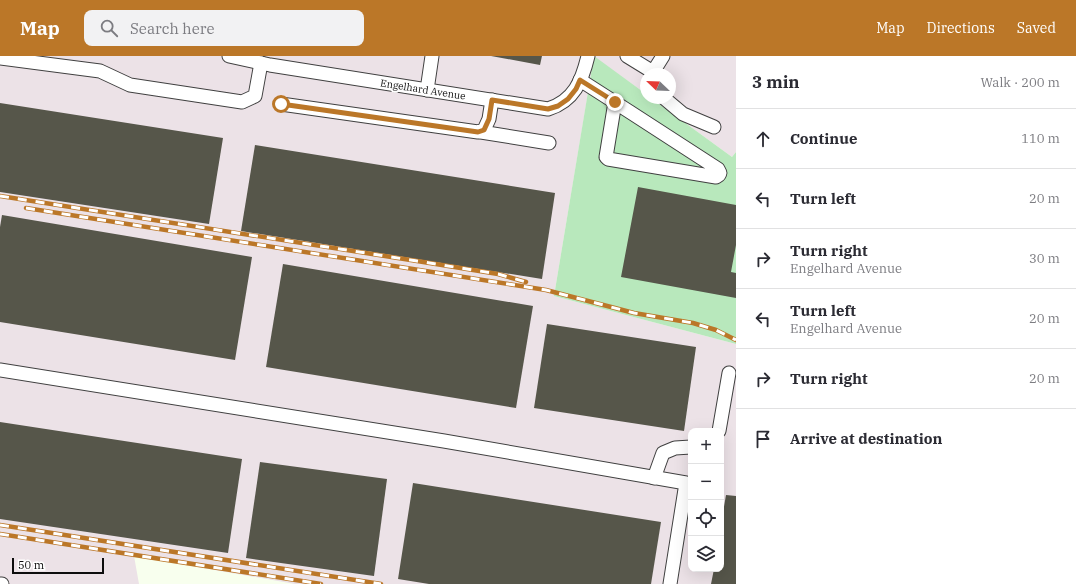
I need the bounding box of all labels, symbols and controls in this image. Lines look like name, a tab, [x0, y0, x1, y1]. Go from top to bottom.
search box	[84, 10, 364, 46]
text: Map	[20, 16, 60, 40]
icon: search	[98, 17, 120, 39]
text: Search here	[130, 19, 214, 38]
text: Map	[876, 19, 905, 37]
text: Directions	[927, 19, 995, 37]
text: Saved	[1017, 19, 1056, 37]
north arrow	[640, 68, 676, 104]
text: 3 min	[752, 71, 800, 93]
text: Walk · 200 m	[981, 74, 1060, 91]
street label: Engelhard Avenue	[379, 76, 467, 103]
route end	[606, 93, 624, 111]
route start	[272, 95, 290, 113]
icon: ahead	[752, 128, 774, 150]
text: Continue	[790, 129, 857, 148]
text: 110 m	[1021, 130, 1060, 147]
icon: left	[752, 188, 774, 210]
text: Turn left	[790, 189, 856, 208]
text: 20 m	[1029, 190, 1060, 207]
text: Turn right	[790, 241, 868, 260]
icon: right	[752, 248, 774, 270]
text: 30 m	[1029, 250, 1060, 267]
text: Engelhard Avenue	[790, 260, 902, 277]
text: Turn left	[790, 301, 856, 320]
icon: left	[752, 308, 774, 330]
text: 20 m	[1029, 310, 1060, 327]
text: Engelhard Avenue	[790, 320, 902, 337]
icon: right	[752, 368, 774, 390]
text: Turn right	[790, 369, 868, 388]
text: 20 m	[1029, 370, 1060, 387]
map controls	[688, 428, 724, 572]
button: +	[688, 428, 724, 464]
icon: arrive	[752, 428, 774, 450]
text: Arrive at destination	[790, 429, 942, 448]
button: −	[688, 464, 724, 500]
button: locate	[688, 500, 724, 536]
button: layers	[688, 536, 724, 572]
scale bar	[12, 556, 104, 575]
text: 50 m	[18, 558, 44, 572]

